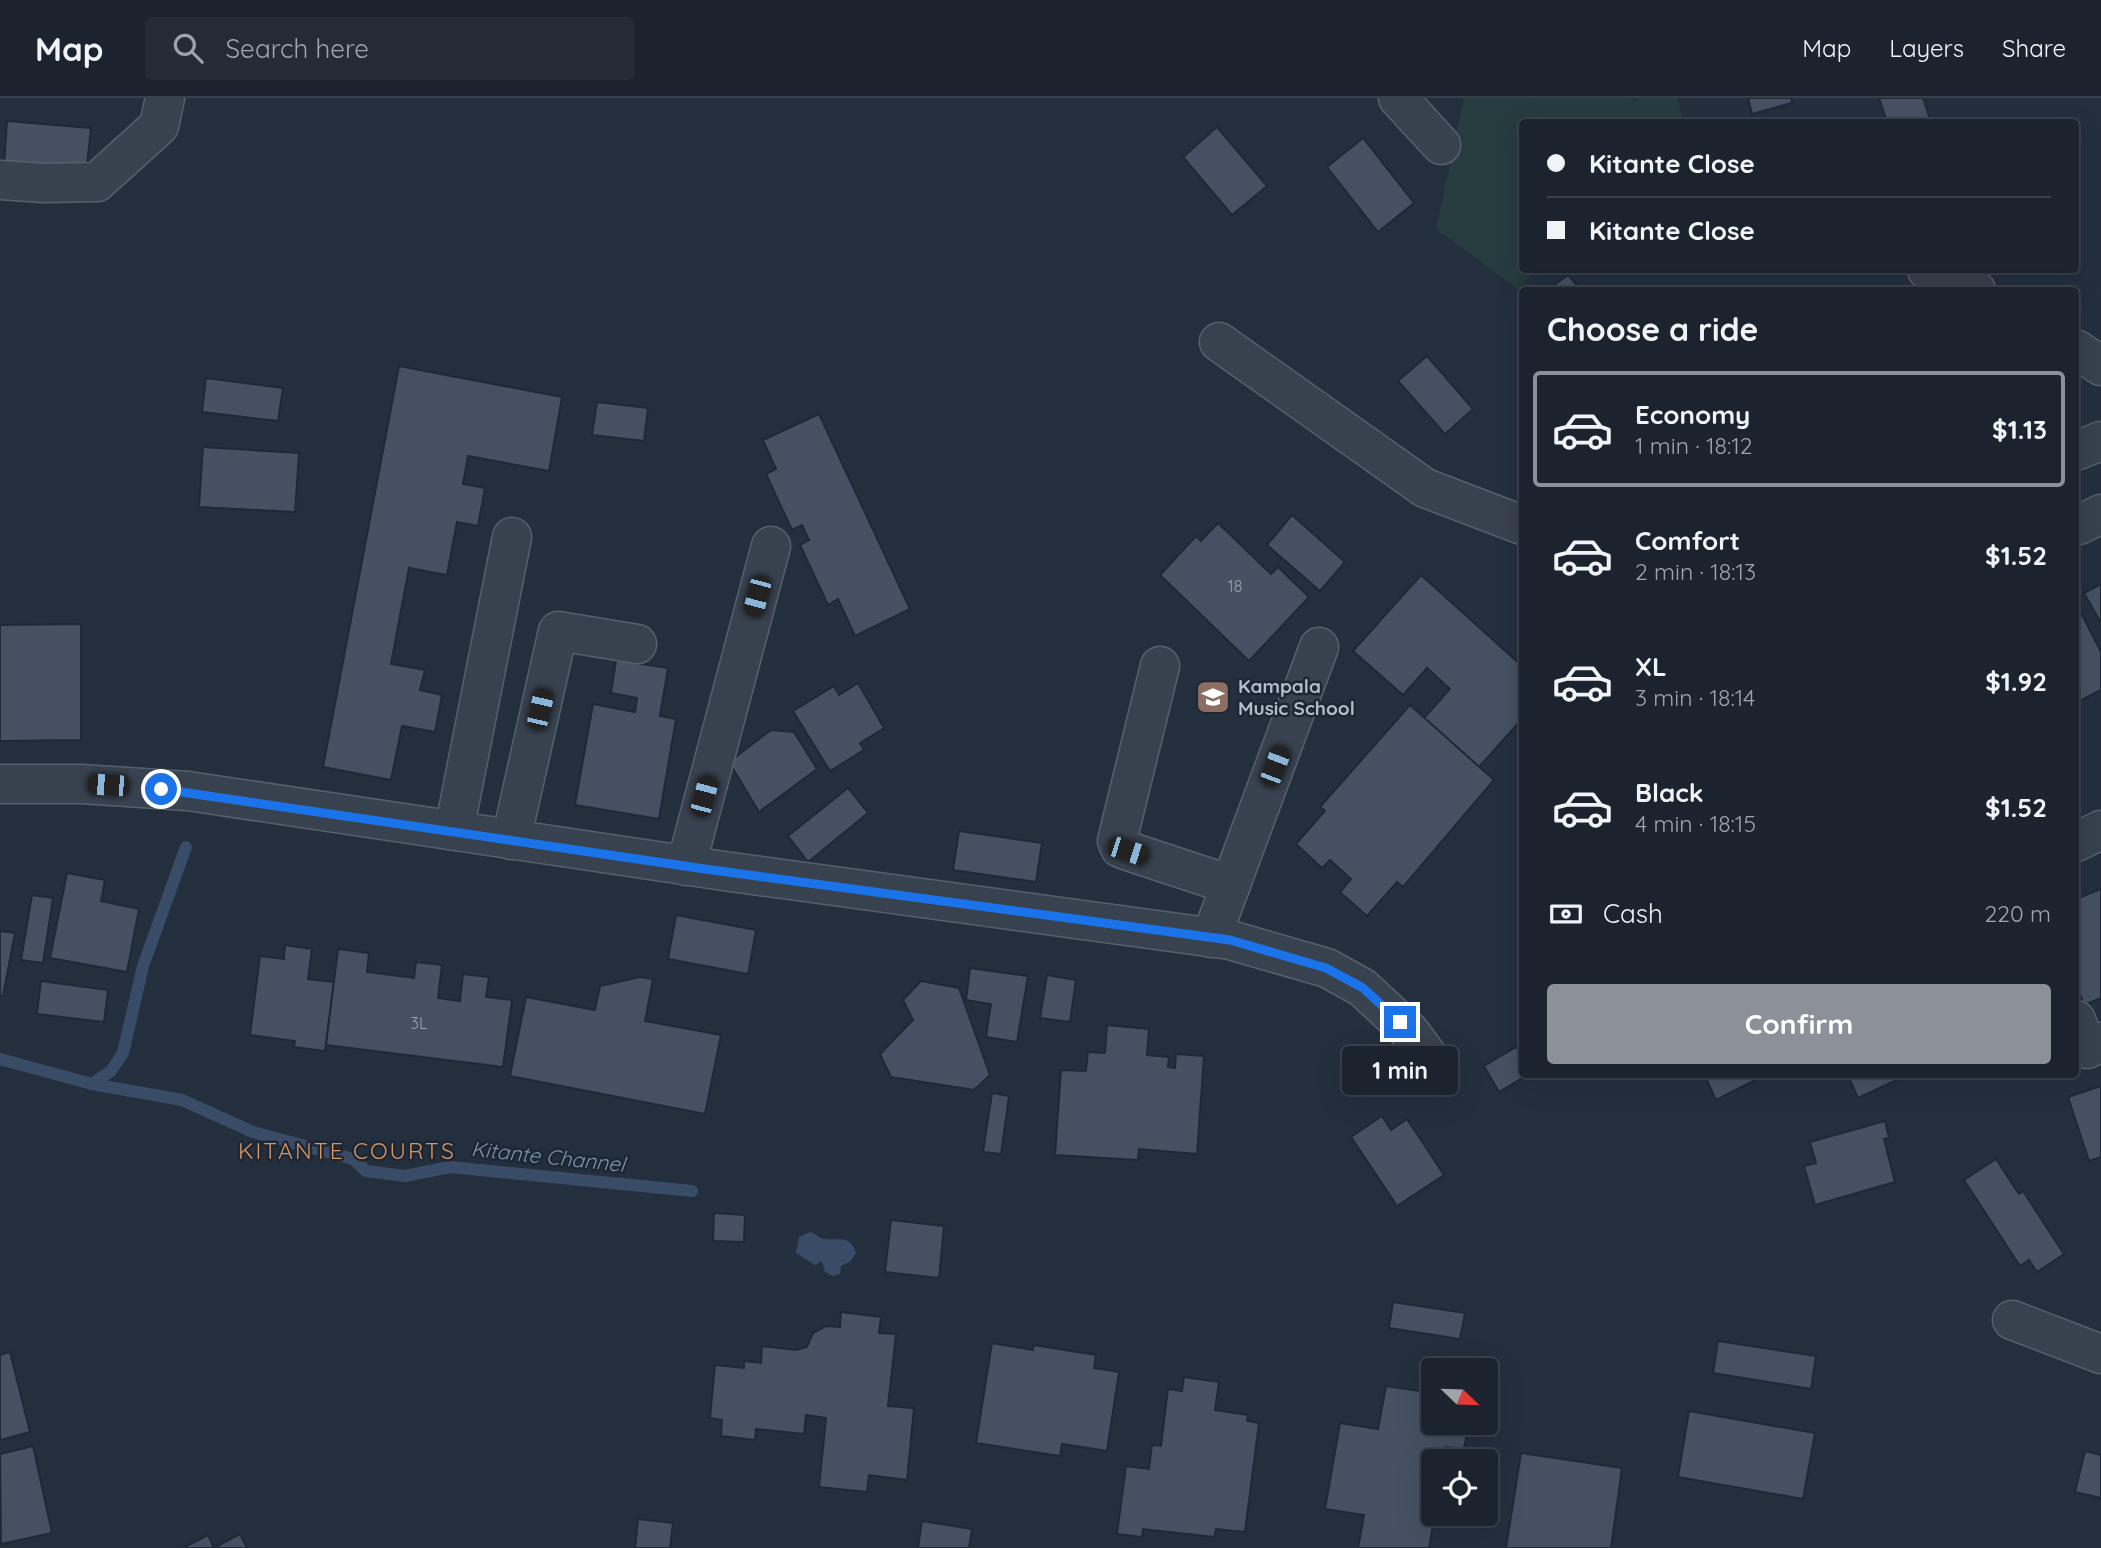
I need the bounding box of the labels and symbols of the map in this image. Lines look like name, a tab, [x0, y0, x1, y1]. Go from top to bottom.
car	[742, 573, 773, 619]
house number: 18	[1228, 576, 1242, 596]
place label: Kampala Music School	[1238, 674, 1355, 720]
school or university icon: Kampala Music School	[1194, 678, 1232, 716]
car	[526, 686, 555, 732]
car	[1258, 743, 1293, 789]
car	[87, 773, 130, 797]
route start	[145, 773, 177, 805]
car	[689, 773, 720, 819]
car	[1105, 835, 1152, 867]
route end	[1384, 1006, 1416, 1038]
house number: 3L	[411, 1013, 428, 1033]
callout: 1 min	[1342, 1046, 1458, 1096]
water label: Kitante Channel	[470, 1135, 628, 1177]
district label: KITANTE COURTS	[238, 1136, 456, 1165]
north arrow	[1421, 1358, 1498, 1435]

